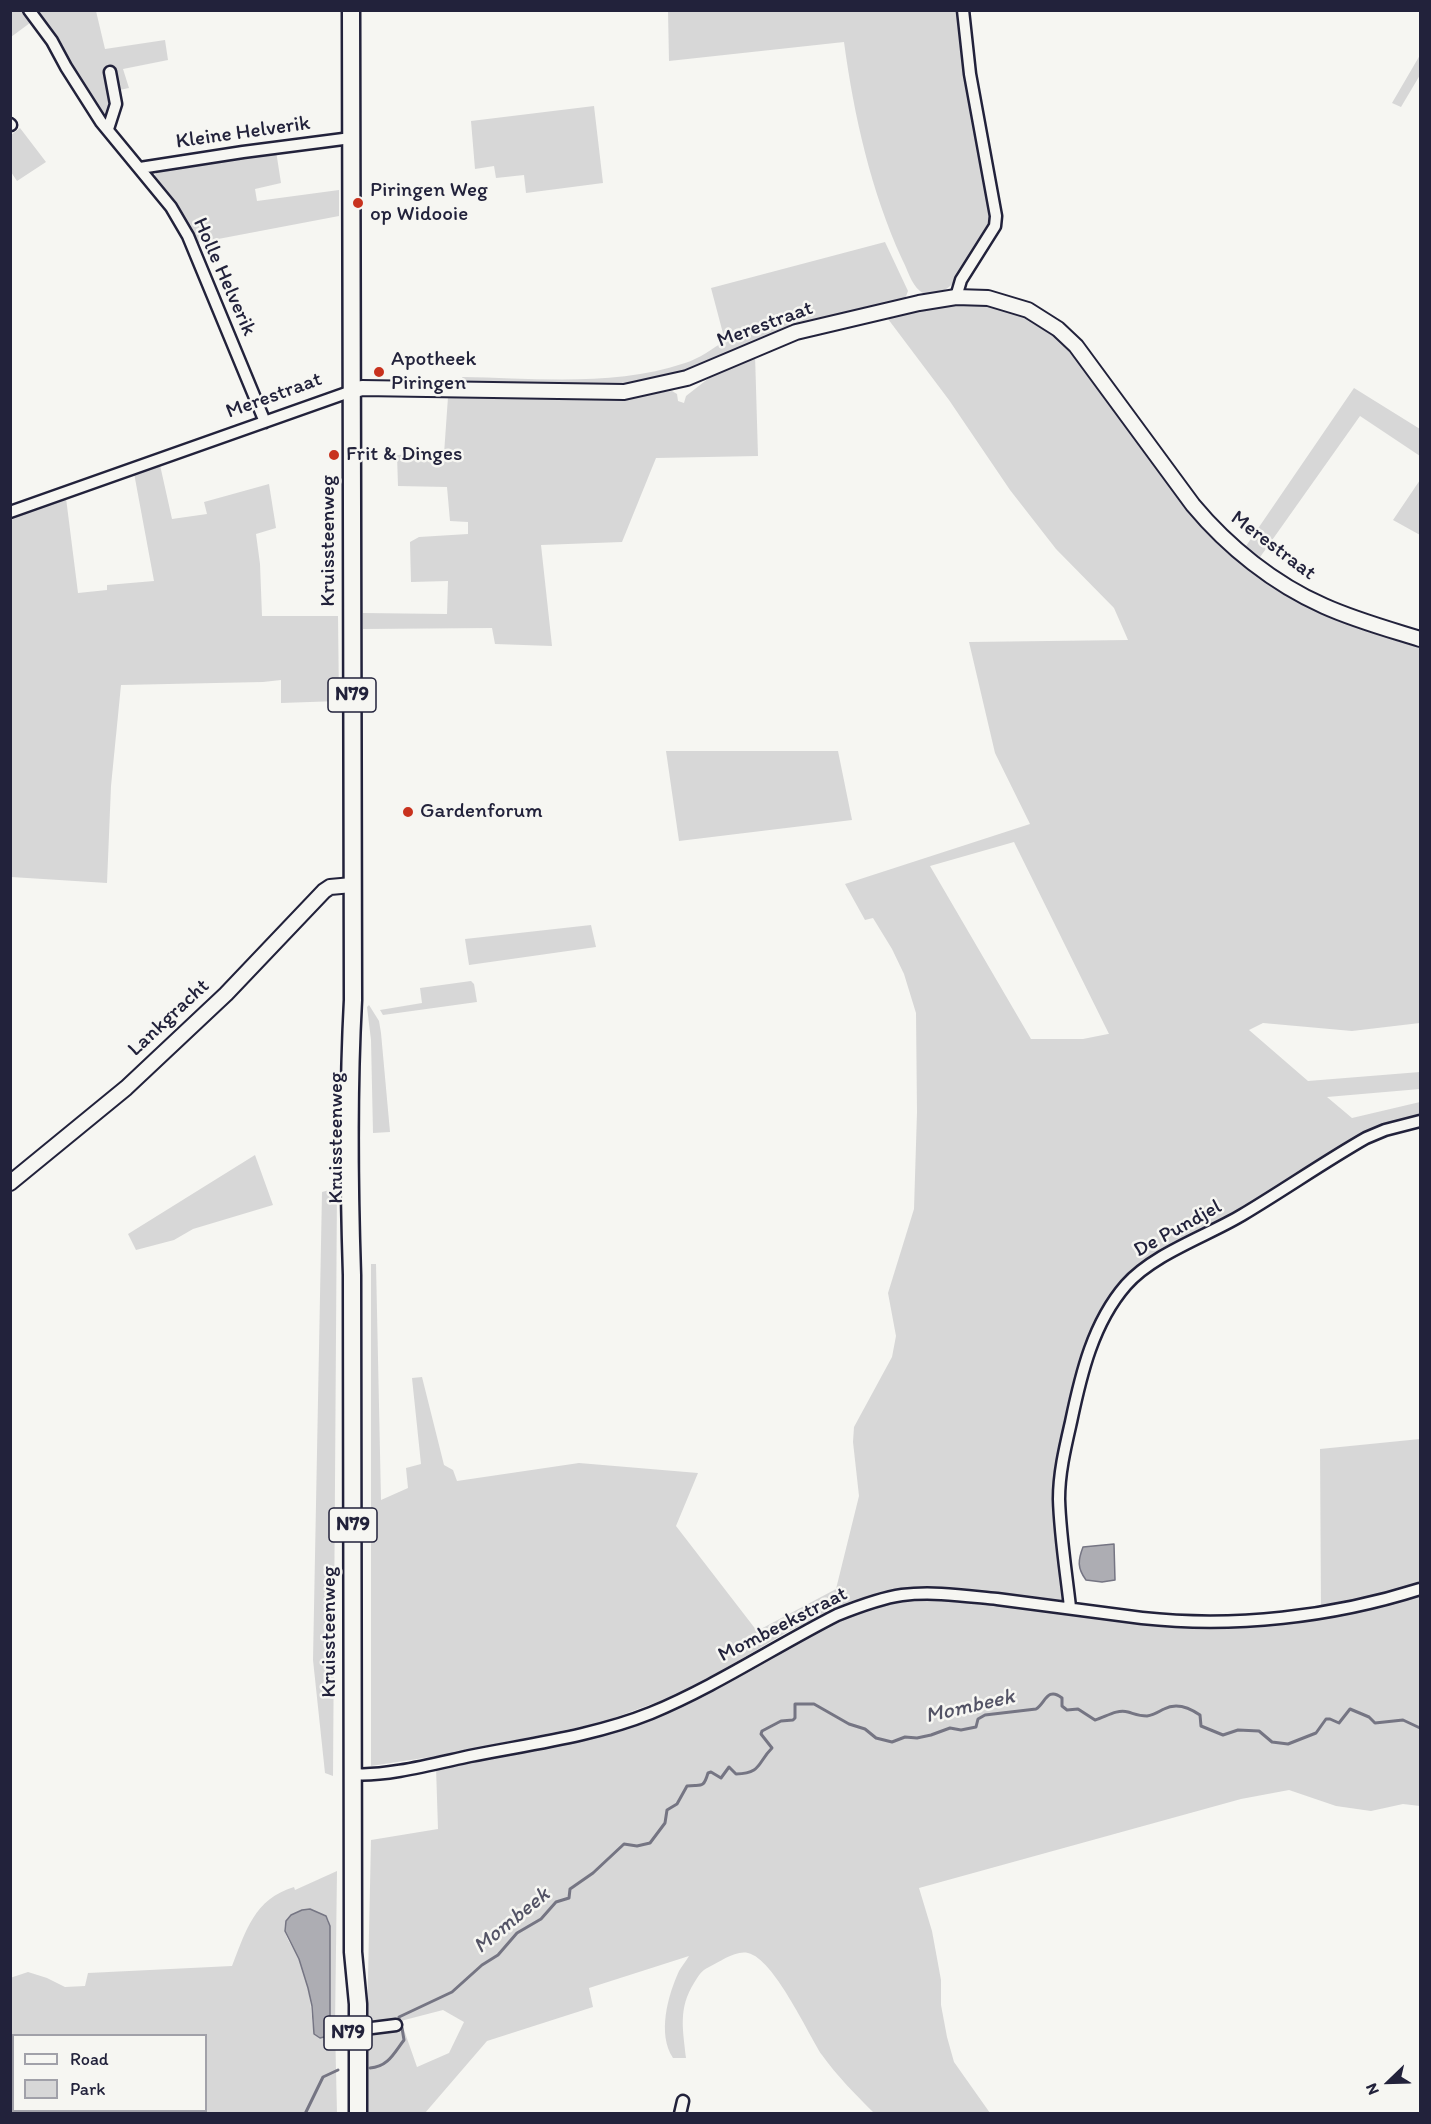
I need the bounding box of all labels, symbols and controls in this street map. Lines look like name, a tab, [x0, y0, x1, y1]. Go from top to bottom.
street label: Kleine Helverik	[174, 111, 312, 155]
place label: Piringen Weg op Widooie	[370, 178, 488, 228]
marker: Piringen Weg op Widooie	[351, 196, 365, 210]
street label: Holle Helverik	[187, 214, 261, 340]
street label: Merestraat	[714, 296, 816, 354]
place label: Apotheek Piringen	[391, 347, 476, 397]
marker: Apotheek Piringen	[372, 365, 386, 379]
street label: Merestraat	[223, 367, 325, 425]
place label: Frit & Dinges	[346, 442, 462, 468]
marker: Frit & Dinges	[327, 448, 341, 462]
street label: Kruissteenweg	[316, 475, 342, 607]
street label: Merestraat	[1225, 506, 1321, 586]
road number: N79	[328, 678, 376, 712]
place label: Gardenforum	[420, 799, 543, 825]
marker: Gardenforum	[401, 805, 415, 819]
street label: Lankgracht	[123, 974, 215, 1062]
street label: Kruissteenweg	[324, 1072, 350, 1204]
street label: De Pundjel	[1130, 1195, 1226, 1263]
road number: N79	[329, 1508, 377, 1542]
street label: Kruissteenweg	[317, 1566, 343, 1698]
street label: Mombeekstraat	[714, 1582, 852, 1668]
water label: Mombeek	[923, 1684, 1017, 1730]
water label: Mombeek	[468, 1882, 556, 1960]
road number: N79	[324, 2016, 372, 2050]
legend	[12, 2034, 207, 2112]
text: Road	[70, 2048, 109, 2070]
north arrow	[1359, 2052, 1419, 2112]
text: Park	[70, 2078, 105, 2100]
text: N	[1361, 2081, 1383, 2098]

